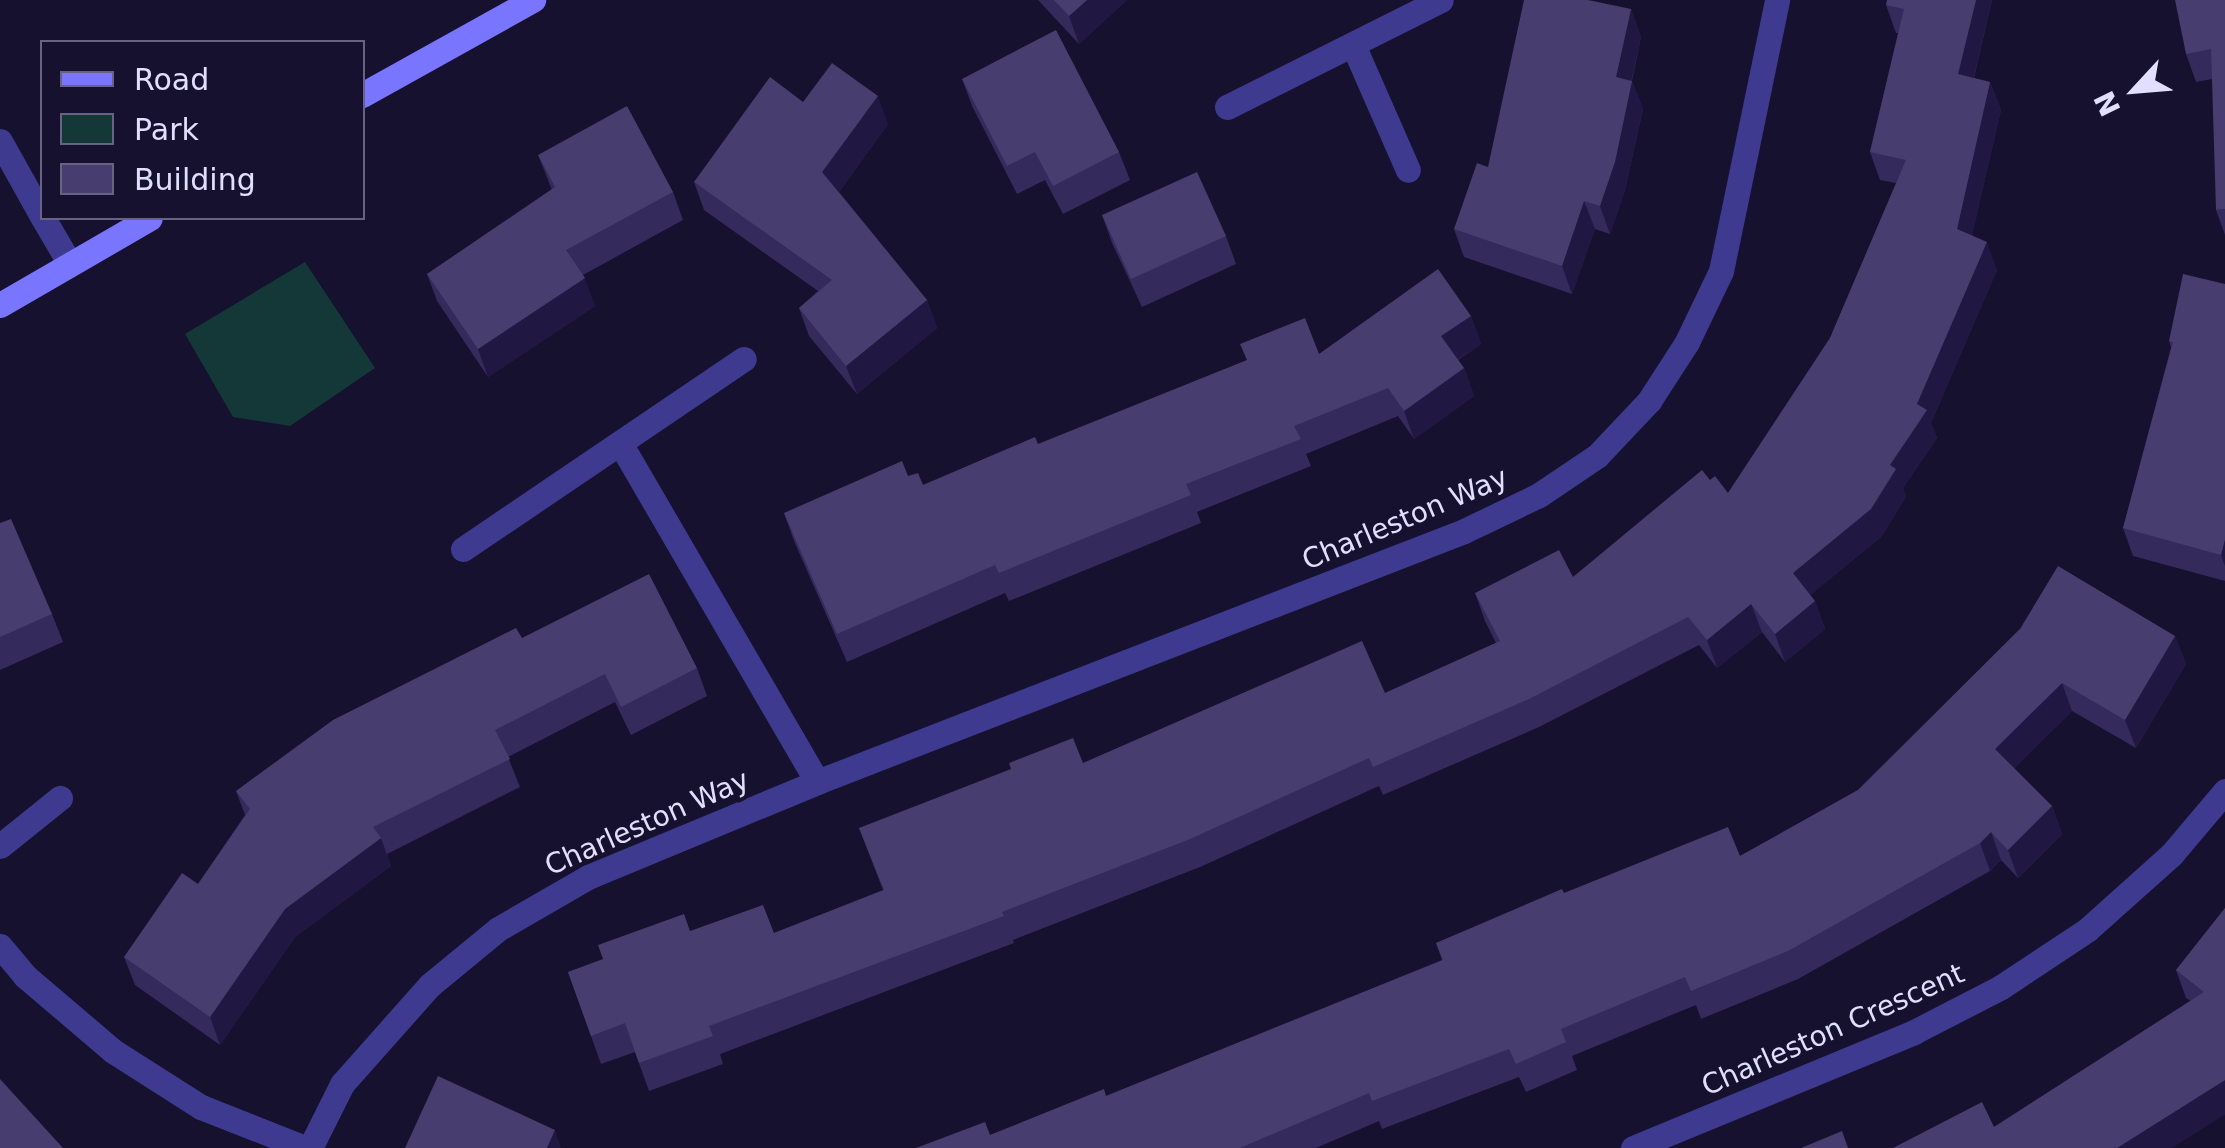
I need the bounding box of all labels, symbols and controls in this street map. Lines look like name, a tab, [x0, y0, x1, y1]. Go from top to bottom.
legend	[40, 40, 365, 220]
north arrow	[2085, 40, 2185, 140]
text: Road	[134, 62, 209, 97]
text: N	[2088, 86, 2128, 121]
text: Park	[134, 112, 199, 147]
text: Building	[134, 162, 256, 197]
street label: Charleston Way	[1297, 461, 1513, 577]
street label: Charleston Way	[540, 763, 754, 883]
street label: Charleston Crescent	[1696, 957, 1970, 1103]

